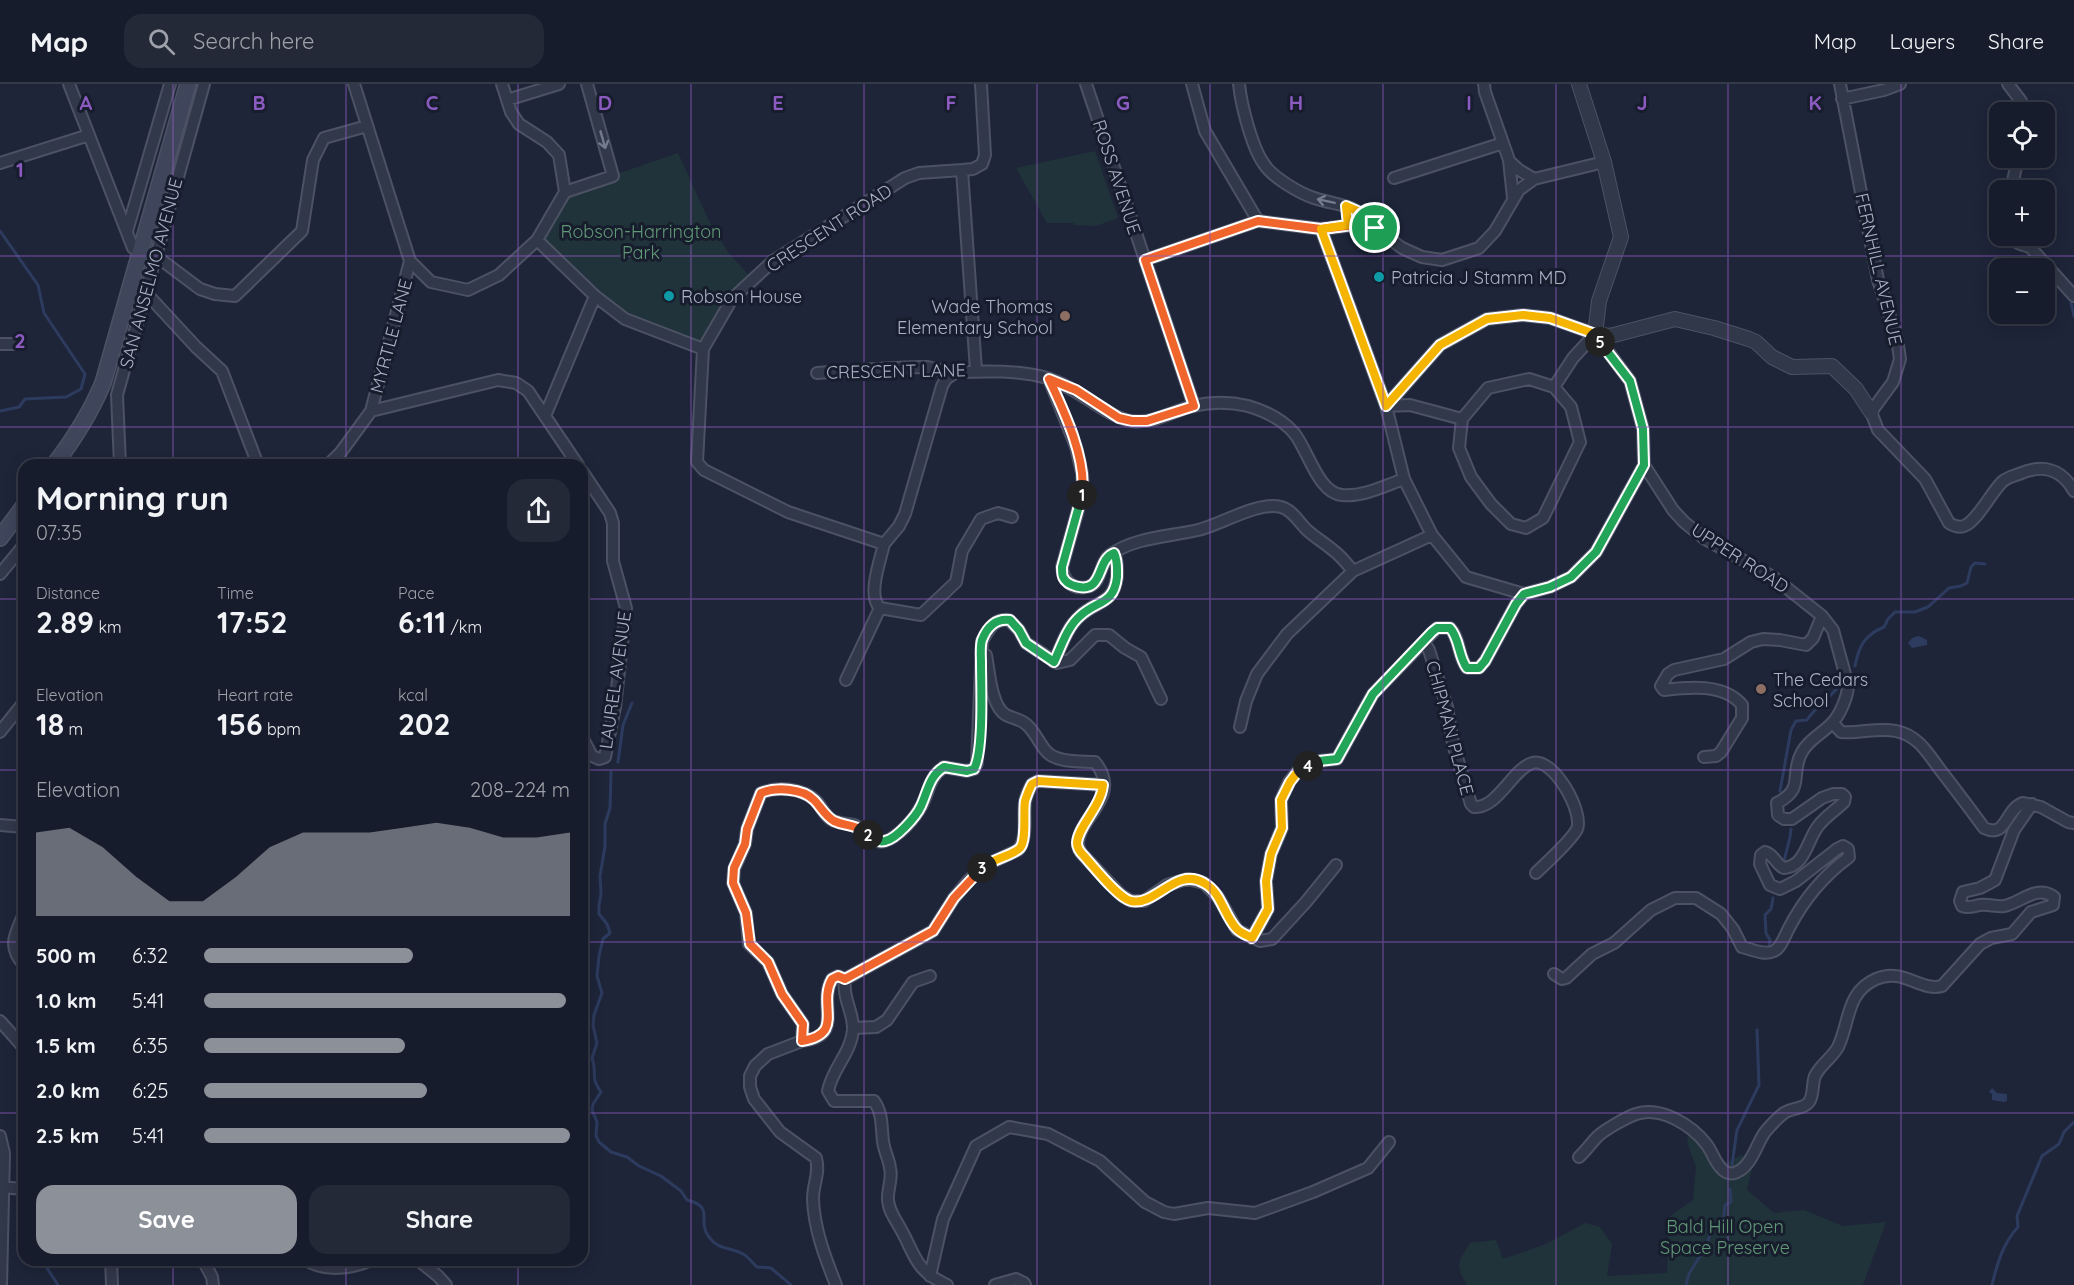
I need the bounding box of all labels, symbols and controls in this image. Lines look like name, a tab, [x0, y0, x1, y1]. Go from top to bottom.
search box	[124, 14, 544, 68]
text: Map	[30, 24, 88, 59]
icon: search	[145, 25, 178, 58]
text: Search here	[193, 27, 315, 55]
text: Map	[1814, 28, 1857, 54]
text: Layers	[1890, 28, 1955, 54]
text: Share	[1988, 28, 2044, 54]
text: A	[80, 90, 93, 115]
text: B	[252, 90, 266, 115]
text: C	[426, 90, 439, 115]
text: D	[598, 90, 612, 115]
text: E	[772, 90, 784, 115]
text: F	[945, 90, 957, 115]
text: G	[1116, 90, 1130, 115]
text: H	[1289, 90, 1303, 115]
text: I	[1466, 90, 1472, 115]
text: J	[1636, 90, 1648, 115]
text: K	[1808, 90, 1822, 115]
map controls	[1989, 102, 2055, 324]
button: locate	[1989, 102, 2055, 168]
street label: ROSS AVENUE	[1088, 117, 1146, 237]
one-way arrow	[598, 130, 609, 149]
text: 1	[16, 157, 24, 182]
street label: SAN ANSELMO AVENUE	[114, 175, 188, 371]
street label: CRESCENT ROAD	[762, 179, 896, 277]
button: +	[1989, 180, 2055, 246]
street label: FERNHILL AVENUE	[1850, 191, 1908, 347]
one-way arrow	[1317, 194, 1336, 206]
pin	[1349, 202, 1400, 253]
icon: arrive	[1358, 211, 1391, 244]
park label: Robson-Harrington Park	[561, 220, 722, 264]
button: −	[1989, 258, 2055, 324]
place label: Patricia J Stamm MD	[1391, 266, 1566, 289]
marker: Patricia J Stamm MD	[1372, 270, 1386, 284]
street label: MYRTLE LANE	[365, 277, 417, 395]
place label: Robson House	[681, 285, 802, 308]
marker: Robson House	[662, 289, 676, 303]
place label: Wade Thomas Elementary School	[897, 295, 1053, 339]
marker: Wade Thomas Elementary School	[1058, 309, 1072, 323]
pin: 5	[1585, 327, 1615, 357]
text: 2	[14, 328, 26, 353]
text: 5	[1595, 332, 1605, 352]
street label: CRESCENT LANE	[826, 358, 966, 384]
text: Morning run	[36, 477, 229, 518]
button: share	[507, 479, 570, 542]
pin: 1	[1067, 480, 1097, 510]
text: 1	[1079, 485, 1085, 505]
street label: UPPER ROAD	[1687, 518, 1793, 598]
text: 07:35	[36, 520, 82, 545]
text: Distance	[36, 583, 100, 603]
text: Time	[217, 583, 254, 603]
text: Pace	[398, 583, 434, 603]
text: 2.89	[36, 603, 94, 641]
text: 17:52	[217, 603, 288, 641]
text: 6:11	[398, 603, 446, 641]
street label: LAUREL AVENUE	[594, 610, 636, 750]
text: km	[94, 617, 122, 637]
text: /km	[446, 617, 482, 637]
street label: CHIPMAN PLACE	[1421, 658, 1479, 798]
place label: The Cedars School	[1773, 668, 1868, 712]
marker: The Cedars School	[1754, 682, 1768, 696]
text: Elevation	[36, 685, 103, 705]
text: Heart rate	[217, 685, 293, 705]
text: kcal	[398, 685, 428, 705]
text: 18	[36, 705, 64, 743]
text: 156	[217, 705, 263, 743]
text: 202	[398, 705, 451, 743]
text: m	[64, 719, 83, 739]
text: bpm	[263, 719, 301, 739]
pin: 4	[1293, 751, 1323, 781]
text: 4	[1303, 756, 1313, 776]
text: Elevation	[36, 777, 120, 802]
text: 208–224 m	[470, 777, 570, 802]
pin: 2	[853, 820, 883, 850]
text: 2	[863, 825, 873, 845]
pin: 3	[967, 853, 997, 883]
text: 3	[978, 858, 986, 878]
text: 500 m	[36, 943, 96, 968]
text: 6:32	[132, 943, 168, 968]
text: 1.0 km	[36, 988, 96, 1013]
text: 5:41	[132, 988, 164, 1013]
text: 1.5 km	[36, 1033, 96, 1058]
text: 6:35	[132, 1033, 168, 1058]
text: 2.0 km	[36, 1078, 100, 1103]
text: 6:25	[132, 1078, 168, 1103]
text: 2.5 km	[36, 1123, 99, 1148]
text: 5:41	[132, 1123, 164, 1148]
button: Save	[36, 1185, 297, 1254]
button: Share	[309, 1185, 570, 1254]
park label: Bald Hill Open Space Preserve	[1660, 1215, 1790, 1259]

